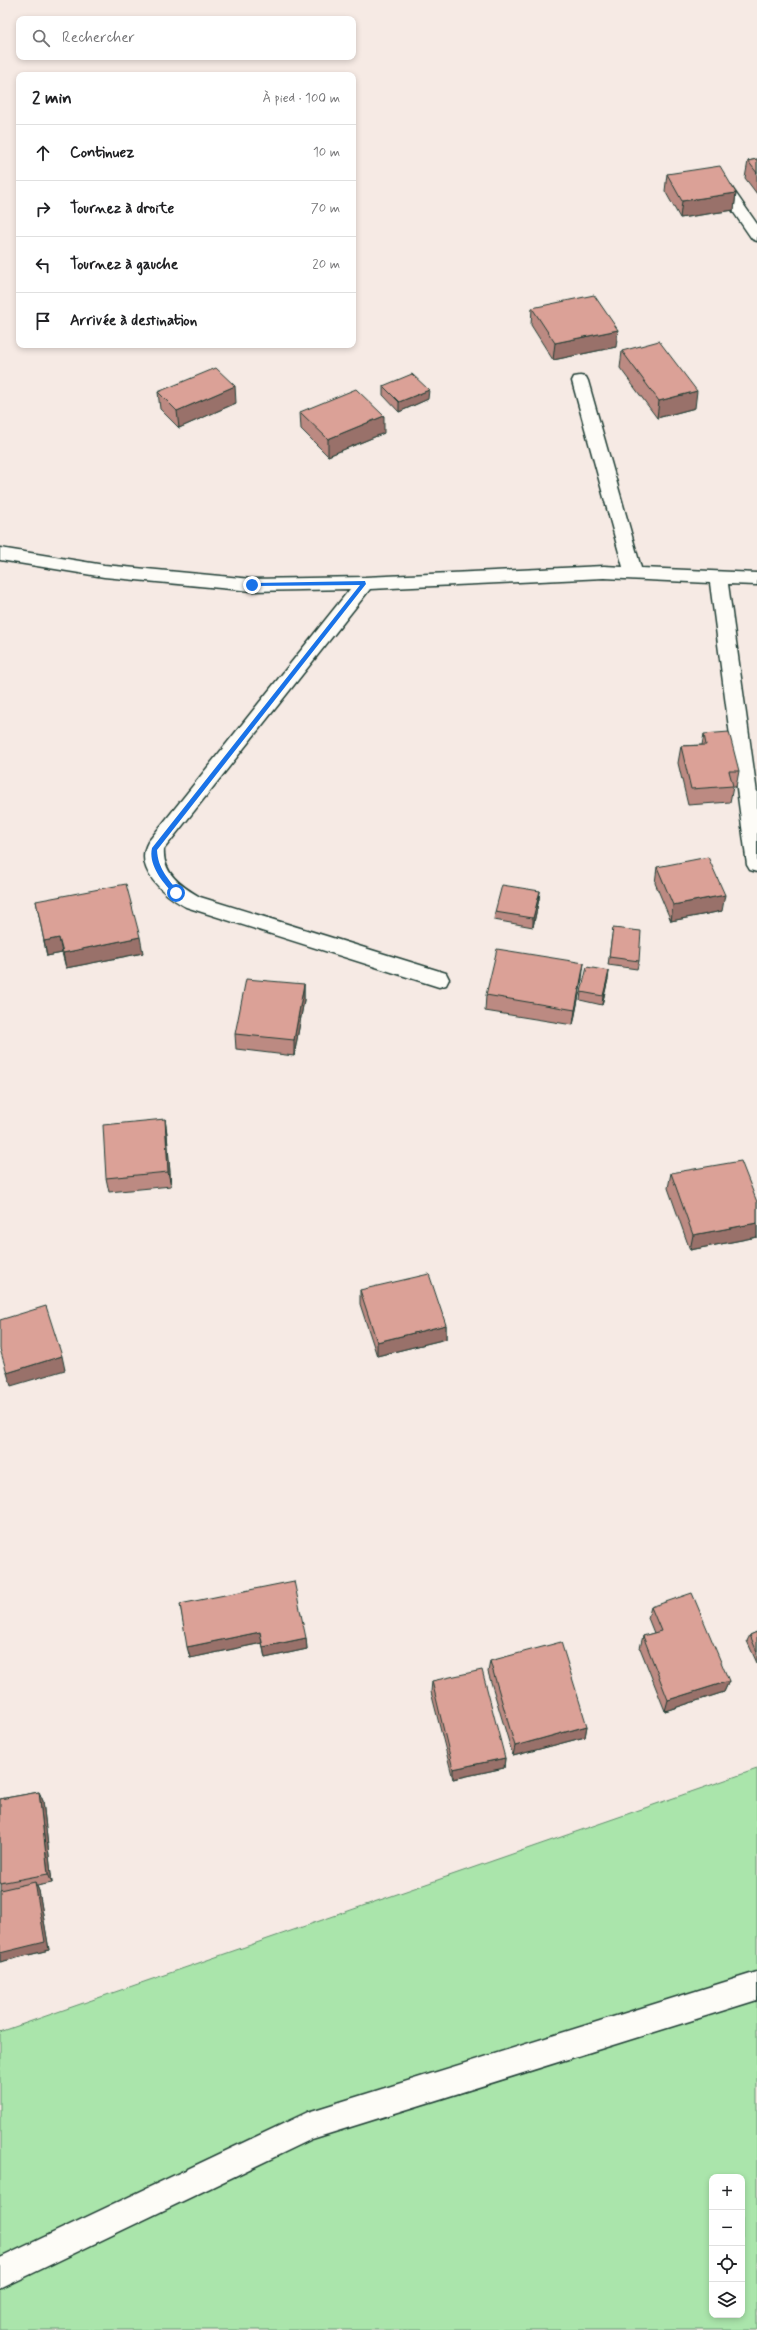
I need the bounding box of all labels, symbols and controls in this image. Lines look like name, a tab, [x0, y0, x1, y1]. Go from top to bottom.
search box	[16, 16, 356, 60]
icon: search	[30, 27, 52, 49]
text: Rechercher	[62, 28, 135, 48]
text: 2 min	[32, 87, 72, 109]
text: À pied · 100 m	[262, 90, 340, 107]
icon: ahead	[32, 142, 54, 164]
text: Continuez	[70, 143, 134, 163]
text: 10 m	[313, 144, 340, 161]
icon: right	[32, 198, 54, 220]
text: Tournez à droite	[70, 199, 174, 219]
text: 70 m	[311, 200, 340, 217]
icon: left	[32, 254, 54, 276]
text: Tournez à gauche	[70, 255, 178, 275]
text: 20 m	[312, 256, 340, 273]
icon: arrive	[32, 310, 54, 332]
text: Arrivée à destination	[70, 311, 197, 331]
route end	[243, 576, 261, 594]
route start	[167, 884, 185, 902]
map controls	[709, 2174, 745, 2318]
button: +	[709, 2174, 745, 2210]
button: −	[709, 2210, 745, 2246]
button: locate	[709, 2246, 745, 2282]
button: layers	[709, 2282, 745, 2318]

